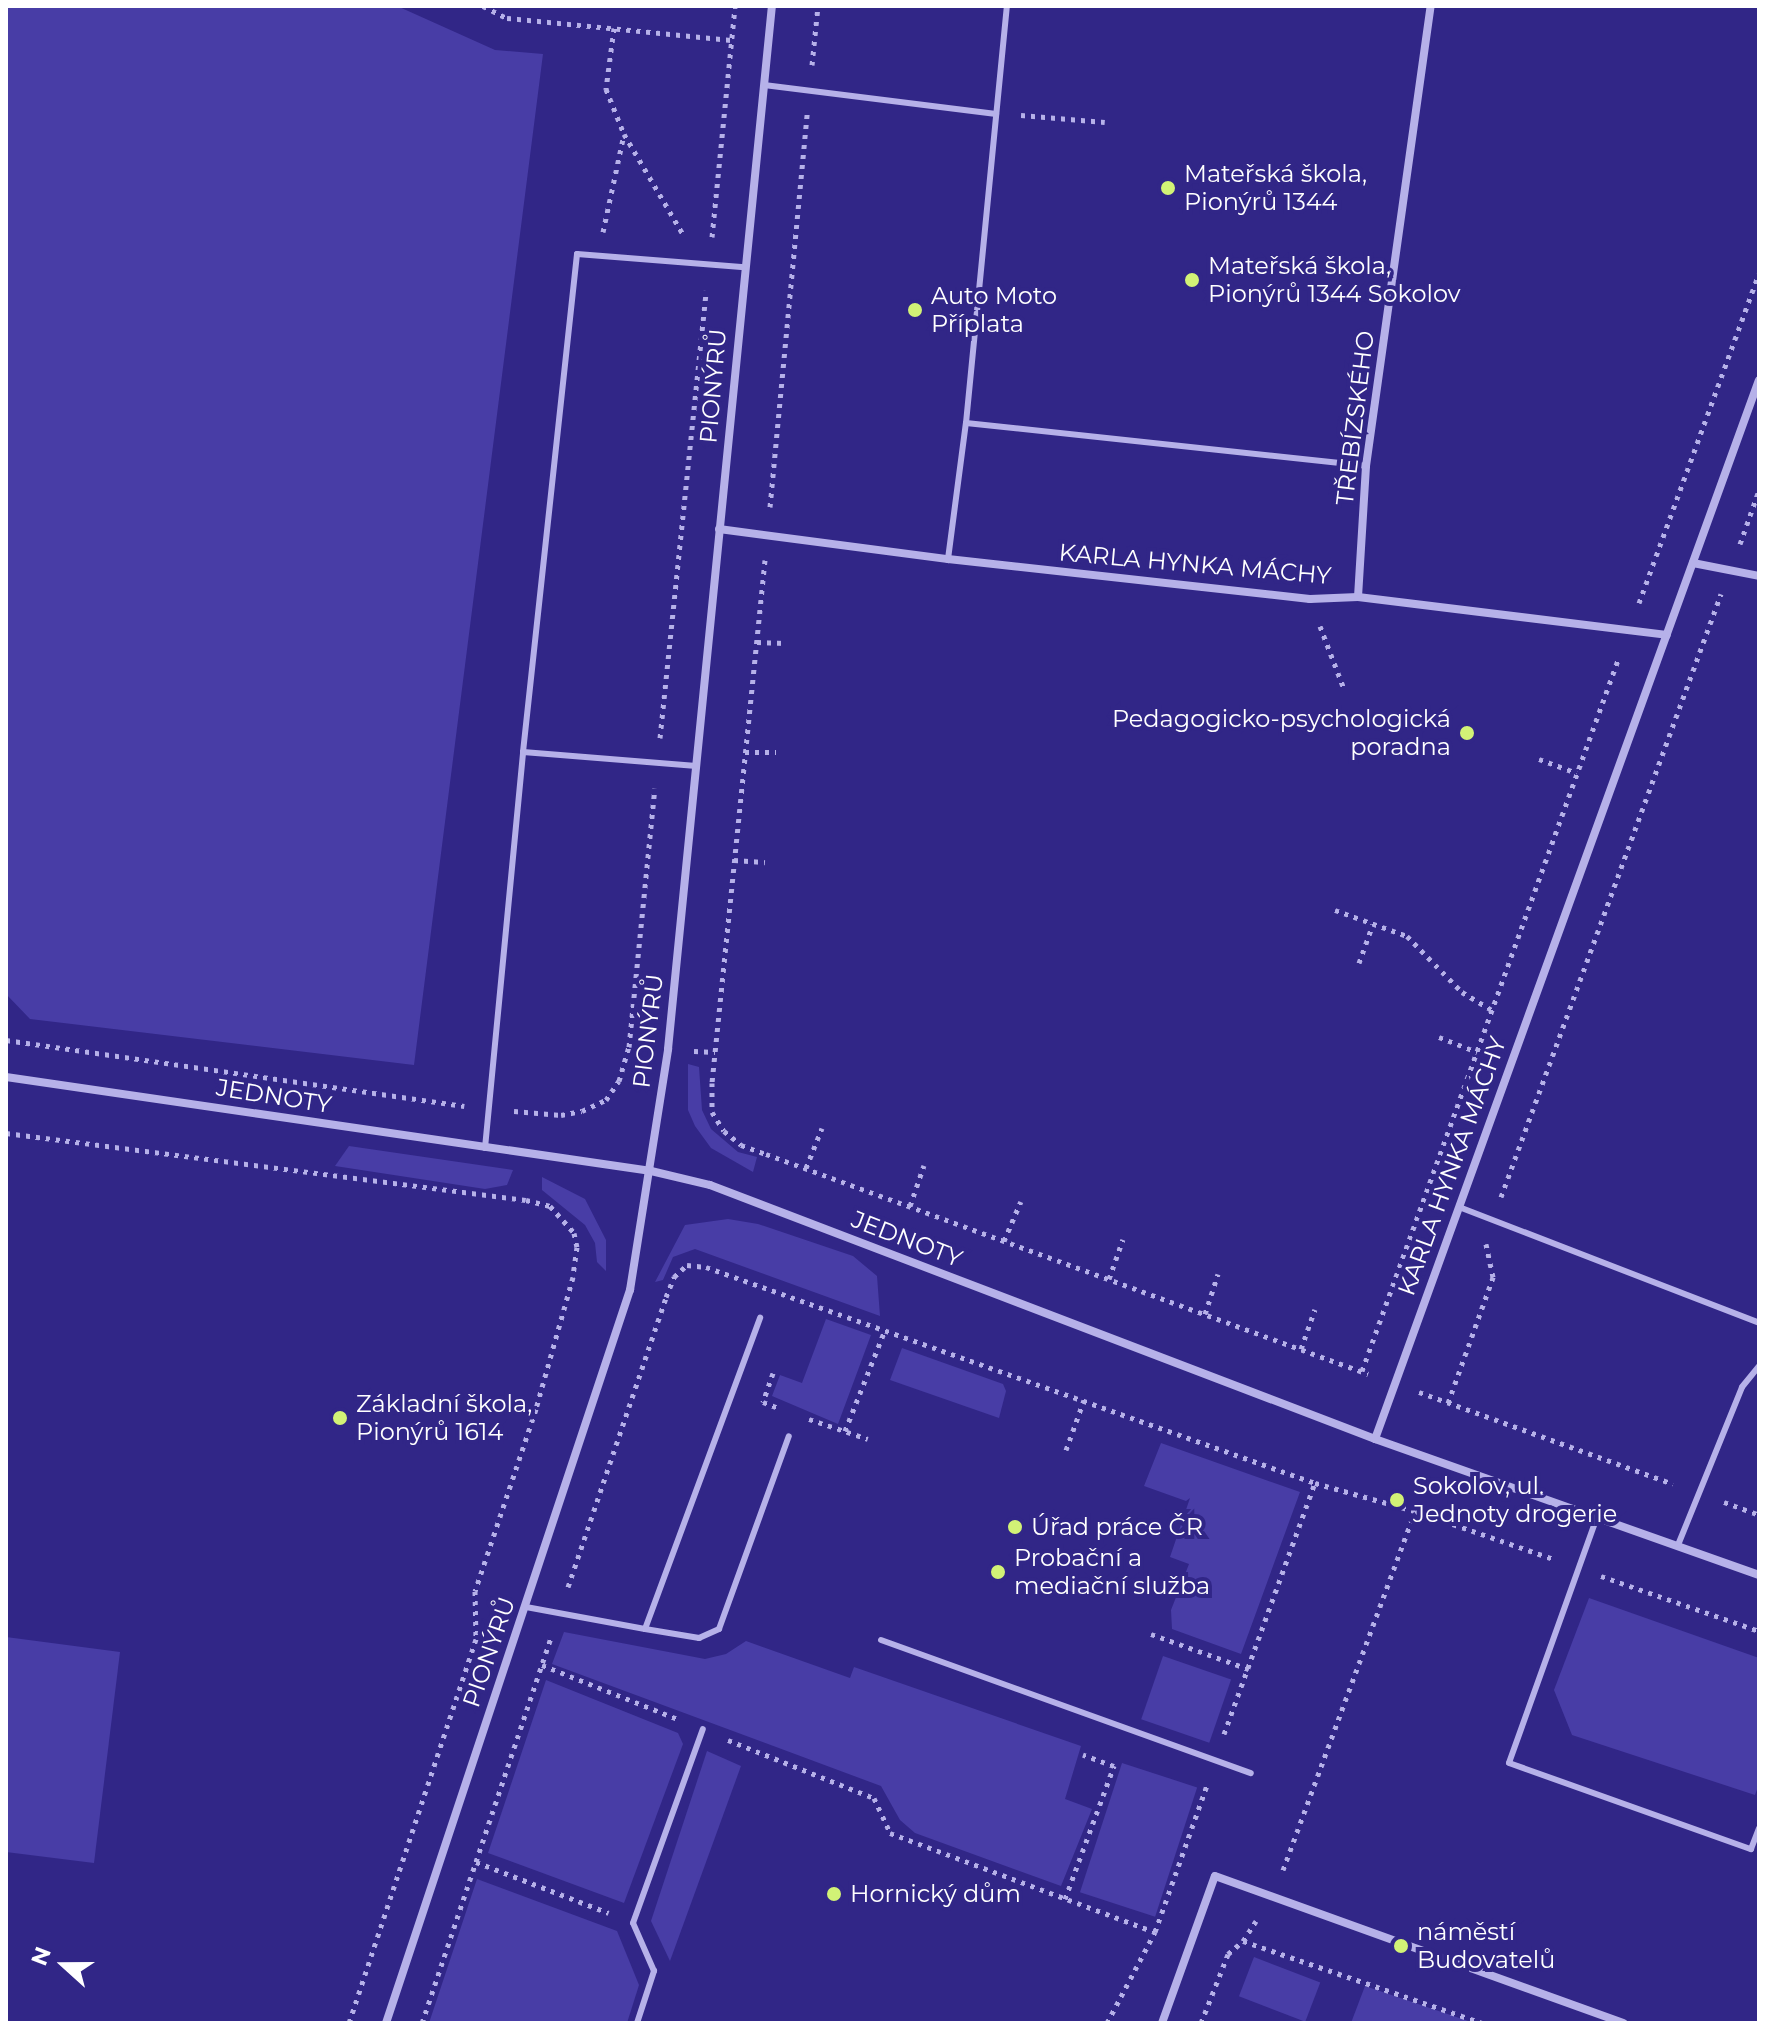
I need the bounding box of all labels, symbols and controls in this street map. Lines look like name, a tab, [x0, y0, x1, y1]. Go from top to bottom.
place label: Mateřská škola, Pionýrů 1344	[1184, 160, 1367, 216]
marker: Mateřská škola, Pionýrů 1344	[1159, 179, 1177, 197]
place label: Mateřská škola, Pionýrů 1344 Sokolov	[1208, 252, 1461, 308]
marker: Mateřská škola, Pionýrů 1344 Sokolov	[1183, 271, 1201, 289]
place label: Auto Moto Příplata	[931, 282, 1057, 338]
marker: Auto Moto Příplata	[906, 301, 924, 319]
street label: PIONÝRŮ	[694, 328, 732, 444]
street label: TŘEBÍZSKÉHO	[1330, 329, 1380, 507]
street label: KARLA HYNKA MÁCHY	[1058, 538, 1332, 590]
place label: Pedagogicko-psychologická poradna	[1112, 705, 1451, 761]
marker: Pedagogicko-psychologická poradna	[1458, 724, 1476, 742]
street label: PIONÝRŮ	[627, 972, 669, 1090]
street label: KARLA HYNKA MÁCHY	[1392, 1033, 1512, 1299]
street label: JEDNOTY	[214, 1073, 334, 1119]
street label: JEDNOTY	[848, 1205, 966, 1273]
place label: Základní škola, Pionýrů 1614	[356, 1390, 532, 1446]
marker: Základní škola, Pionýrů 1614	[331, 1409, 349, 1427]
place label: Sokolov, ul. Jednoty drogerie	[1413, 1472, 1617, 1528]
marker: Sokolov, ul. Jednoty drogerie	[1388, 1491, 1406, 1509]
place label: Úřad práce ČR	[1031, 1513, 1203, 1541]
marker: Úřad práce ČR	[1006, 1518, 1024, 1536]
place label: Probační a mediační služba	[1014, 1544, 1210, 1600]
marker: Probační a mediační služba	[989, 1563, 1007, 1581]
street label: PIONÝRŮ	[457, 1593, 521, 1711]
place label: Hornický dům	[850, 1880, 1021, 1908]
marker: Hornický dům	[825, 1885, 843, 1903]
place label: náměstí Budovatelů	[1417, 1918, 1555, 1974]
north arrow	[24, 1925, 104, 2005]
marker: náměstí Budovatelů	[1392, 1937, 1410, 1955]
text: N	[25, 1943, 57, 1969]

